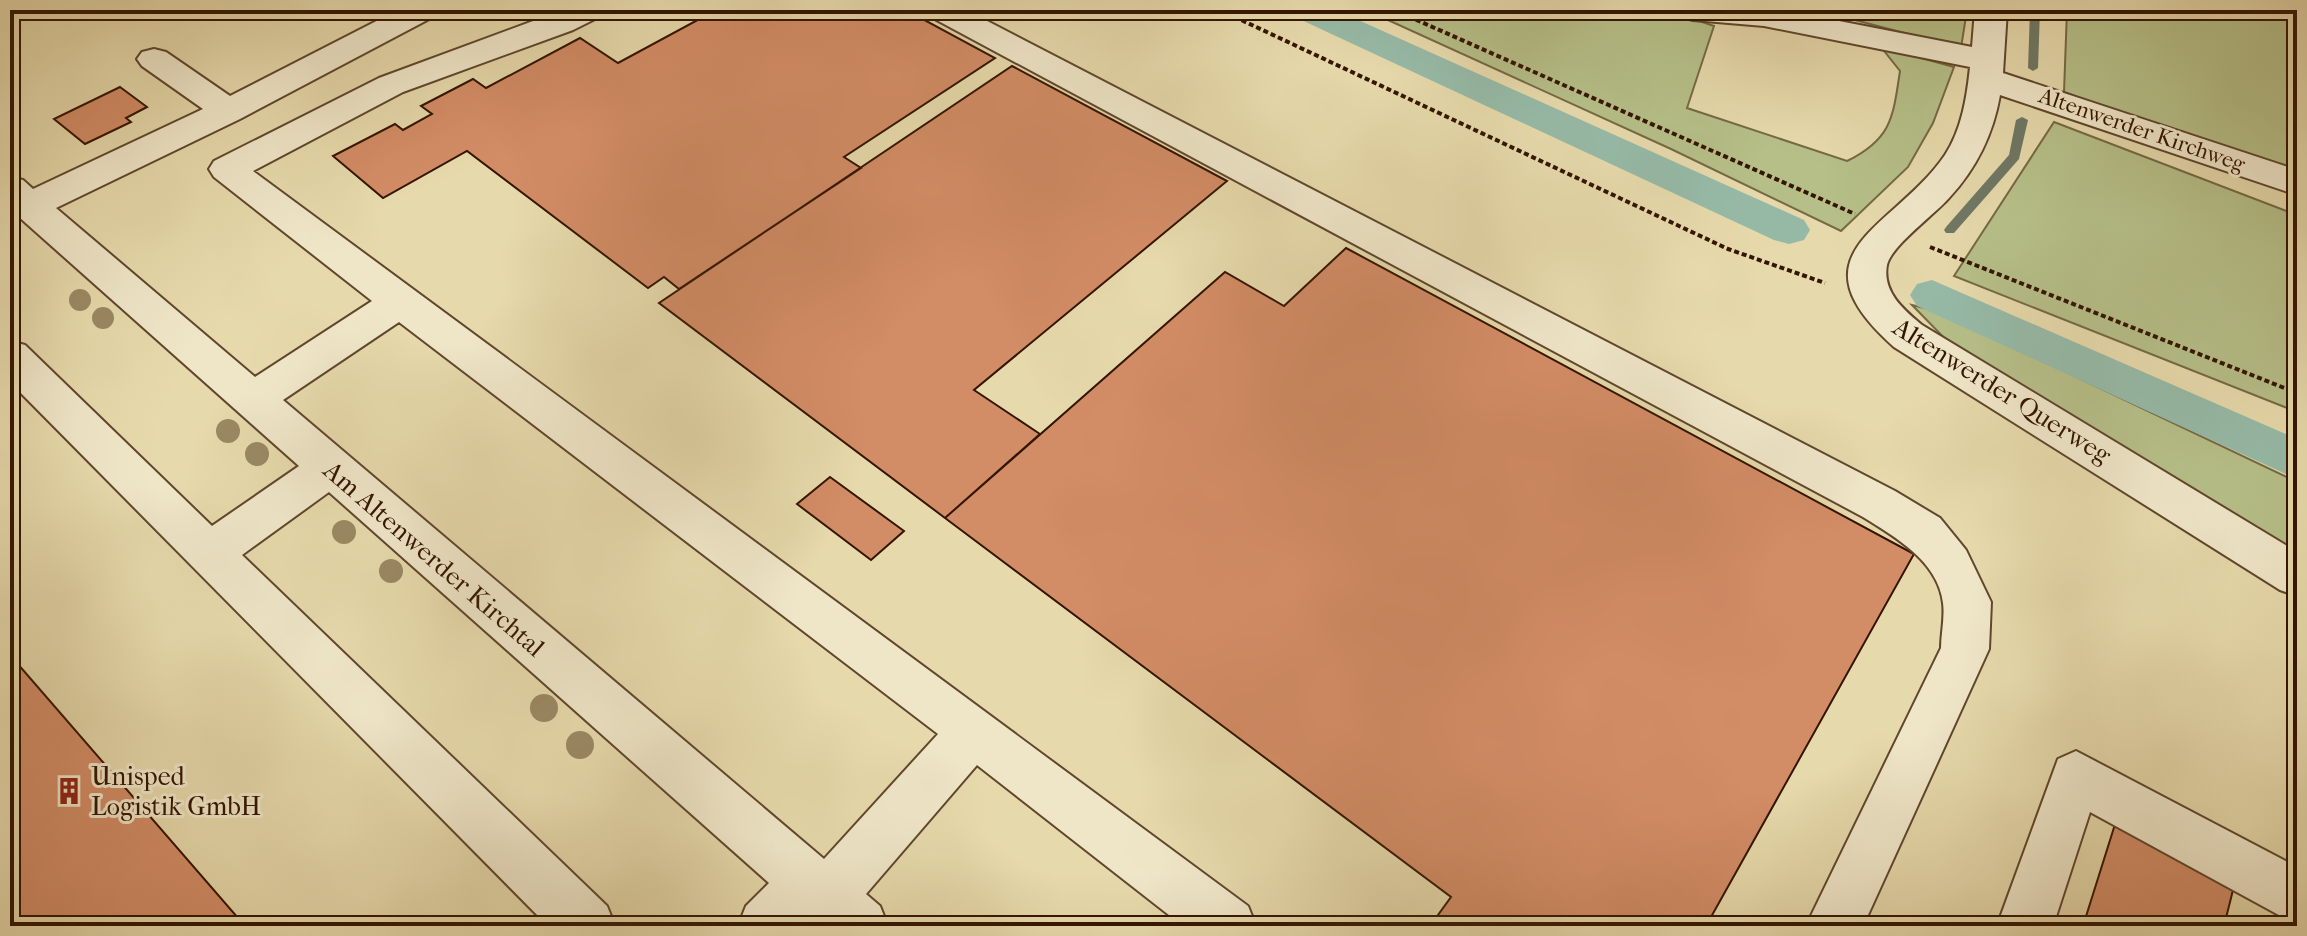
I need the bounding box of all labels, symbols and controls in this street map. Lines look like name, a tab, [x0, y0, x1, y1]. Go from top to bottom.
street label: Altenwerder Kirchweg	[2035, 82, 2249, 178]
street label: Altenwerder Querweg	[1886, 311, 2118, 471]
street label: Am Altenwerder Kirchtal	[316, 454, 551, 663]
place label: Unisped Logistik GmbH	[91, 761, 261, 822]
building icon: Unisped Logistik GmbH	[54, 776, 84, 806]

